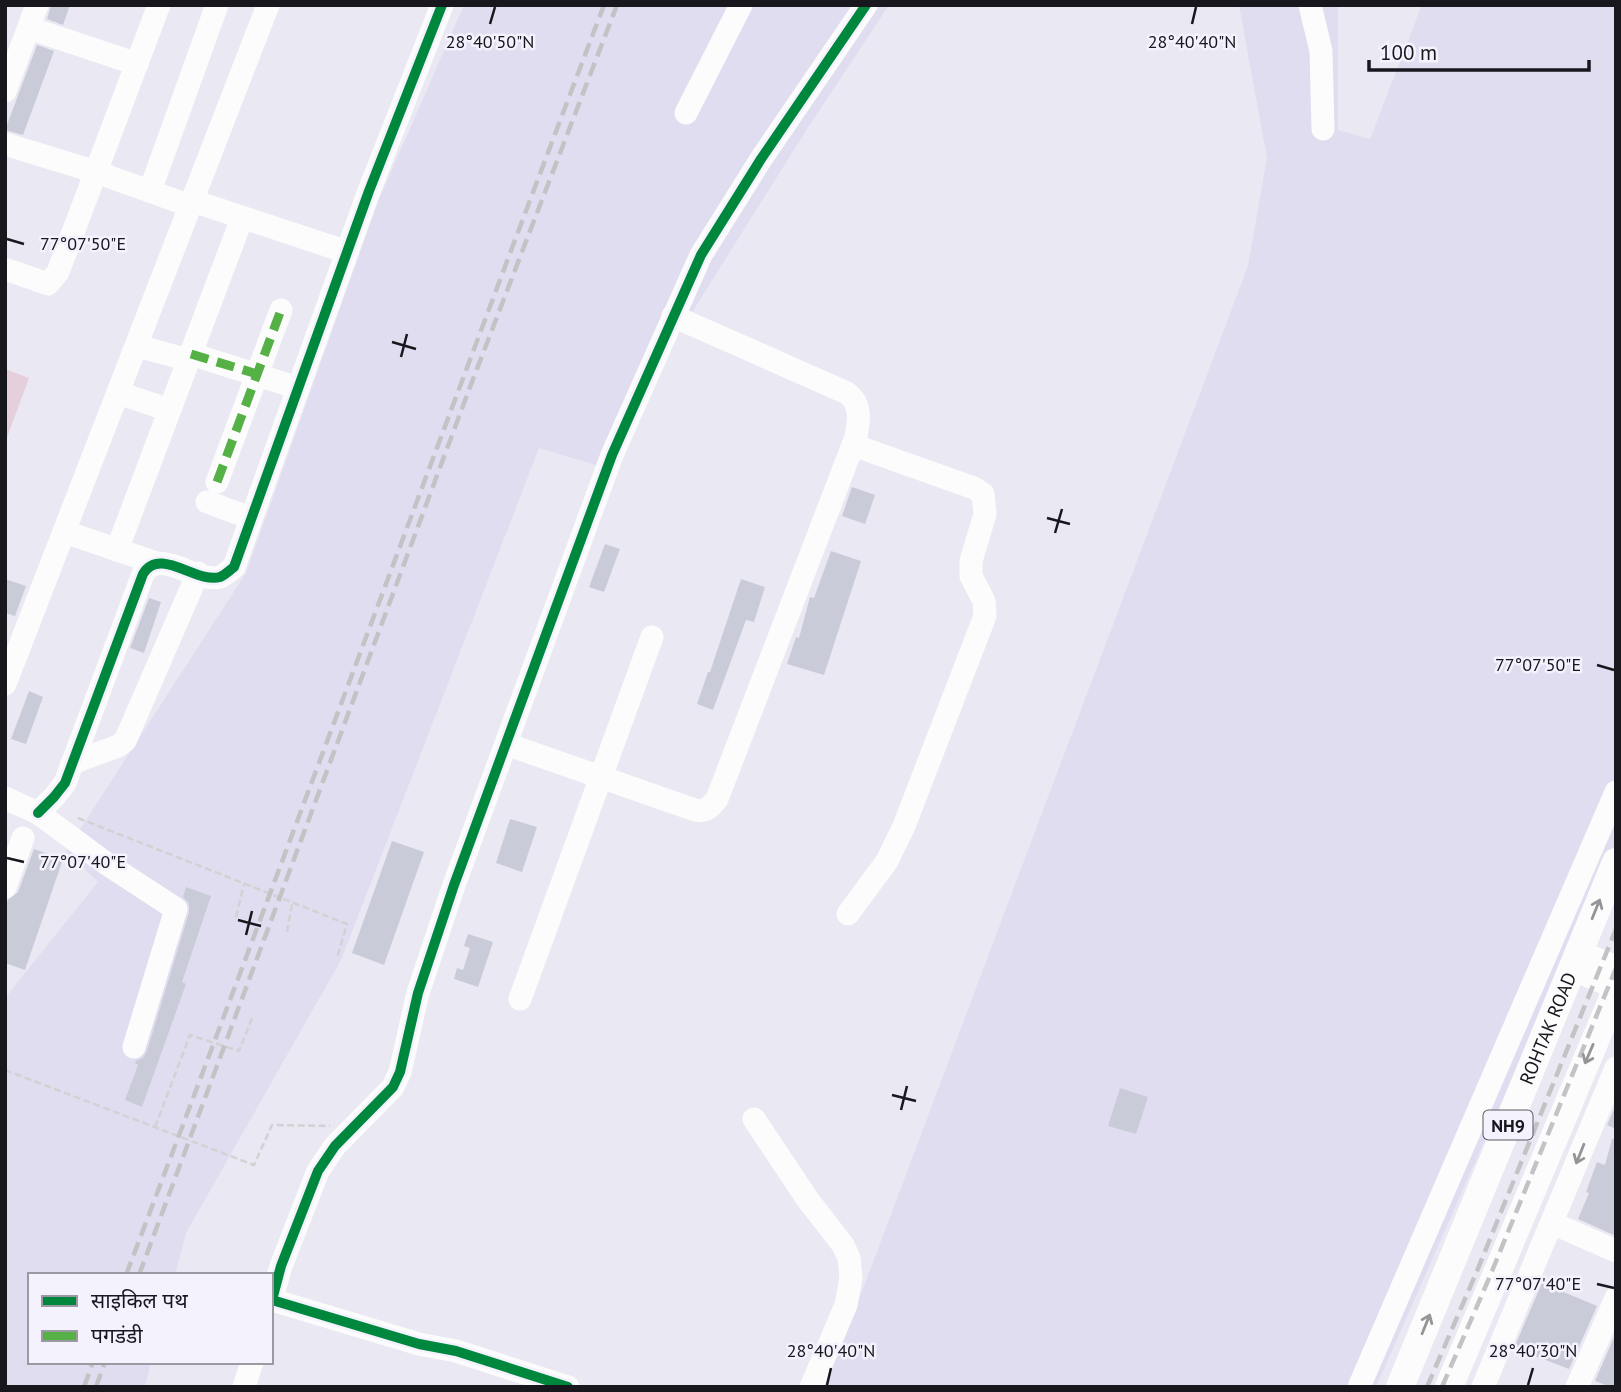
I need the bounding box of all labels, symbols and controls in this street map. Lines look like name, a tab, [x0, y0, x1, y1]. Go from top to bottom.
scale bar	[1369, 28, 1590, 72]
text: 28°40'50"N	[446, 30, 534, 53]
text: 28°40'40"N	[1148, 30, 1236, 53]
text: 100 m	[1380, 39, 1437, 66]
text: 77°07'50"E	[40, 232, 126, 255]
text: 77°07'50"E	[1495, 653, 1581, 676]
text: 77°07'40"E	[40, 850, 126, 873]
one-way arrow	[1591, 899, 1604, 921]
street label: ROHTAK ROAD	[1514, 968, 1581, 1088]
one-way arrow	[1582, 1043, 1595, 1064]
road number: NH9	[1484, 1110, 1532, 1140]
one-way arrow	[1573, 1142, 1586, 1164]
text: 77°07'40"E	[1495, 1272, 1581, 1295]
legend	[28, 1273, 273, 1364]
text: साइकिल पथ	[91, 1287, 188, 1314]
one-way arrow	[1420, 1313, 1433, 1335]
text: पगडंडी	[91, 1322, 143, 1349]
text: 28°40'40"N	[787, 1339, 875, 1362]
text: 28°40'30"N	[1489, 1339, 1577, 1362]

